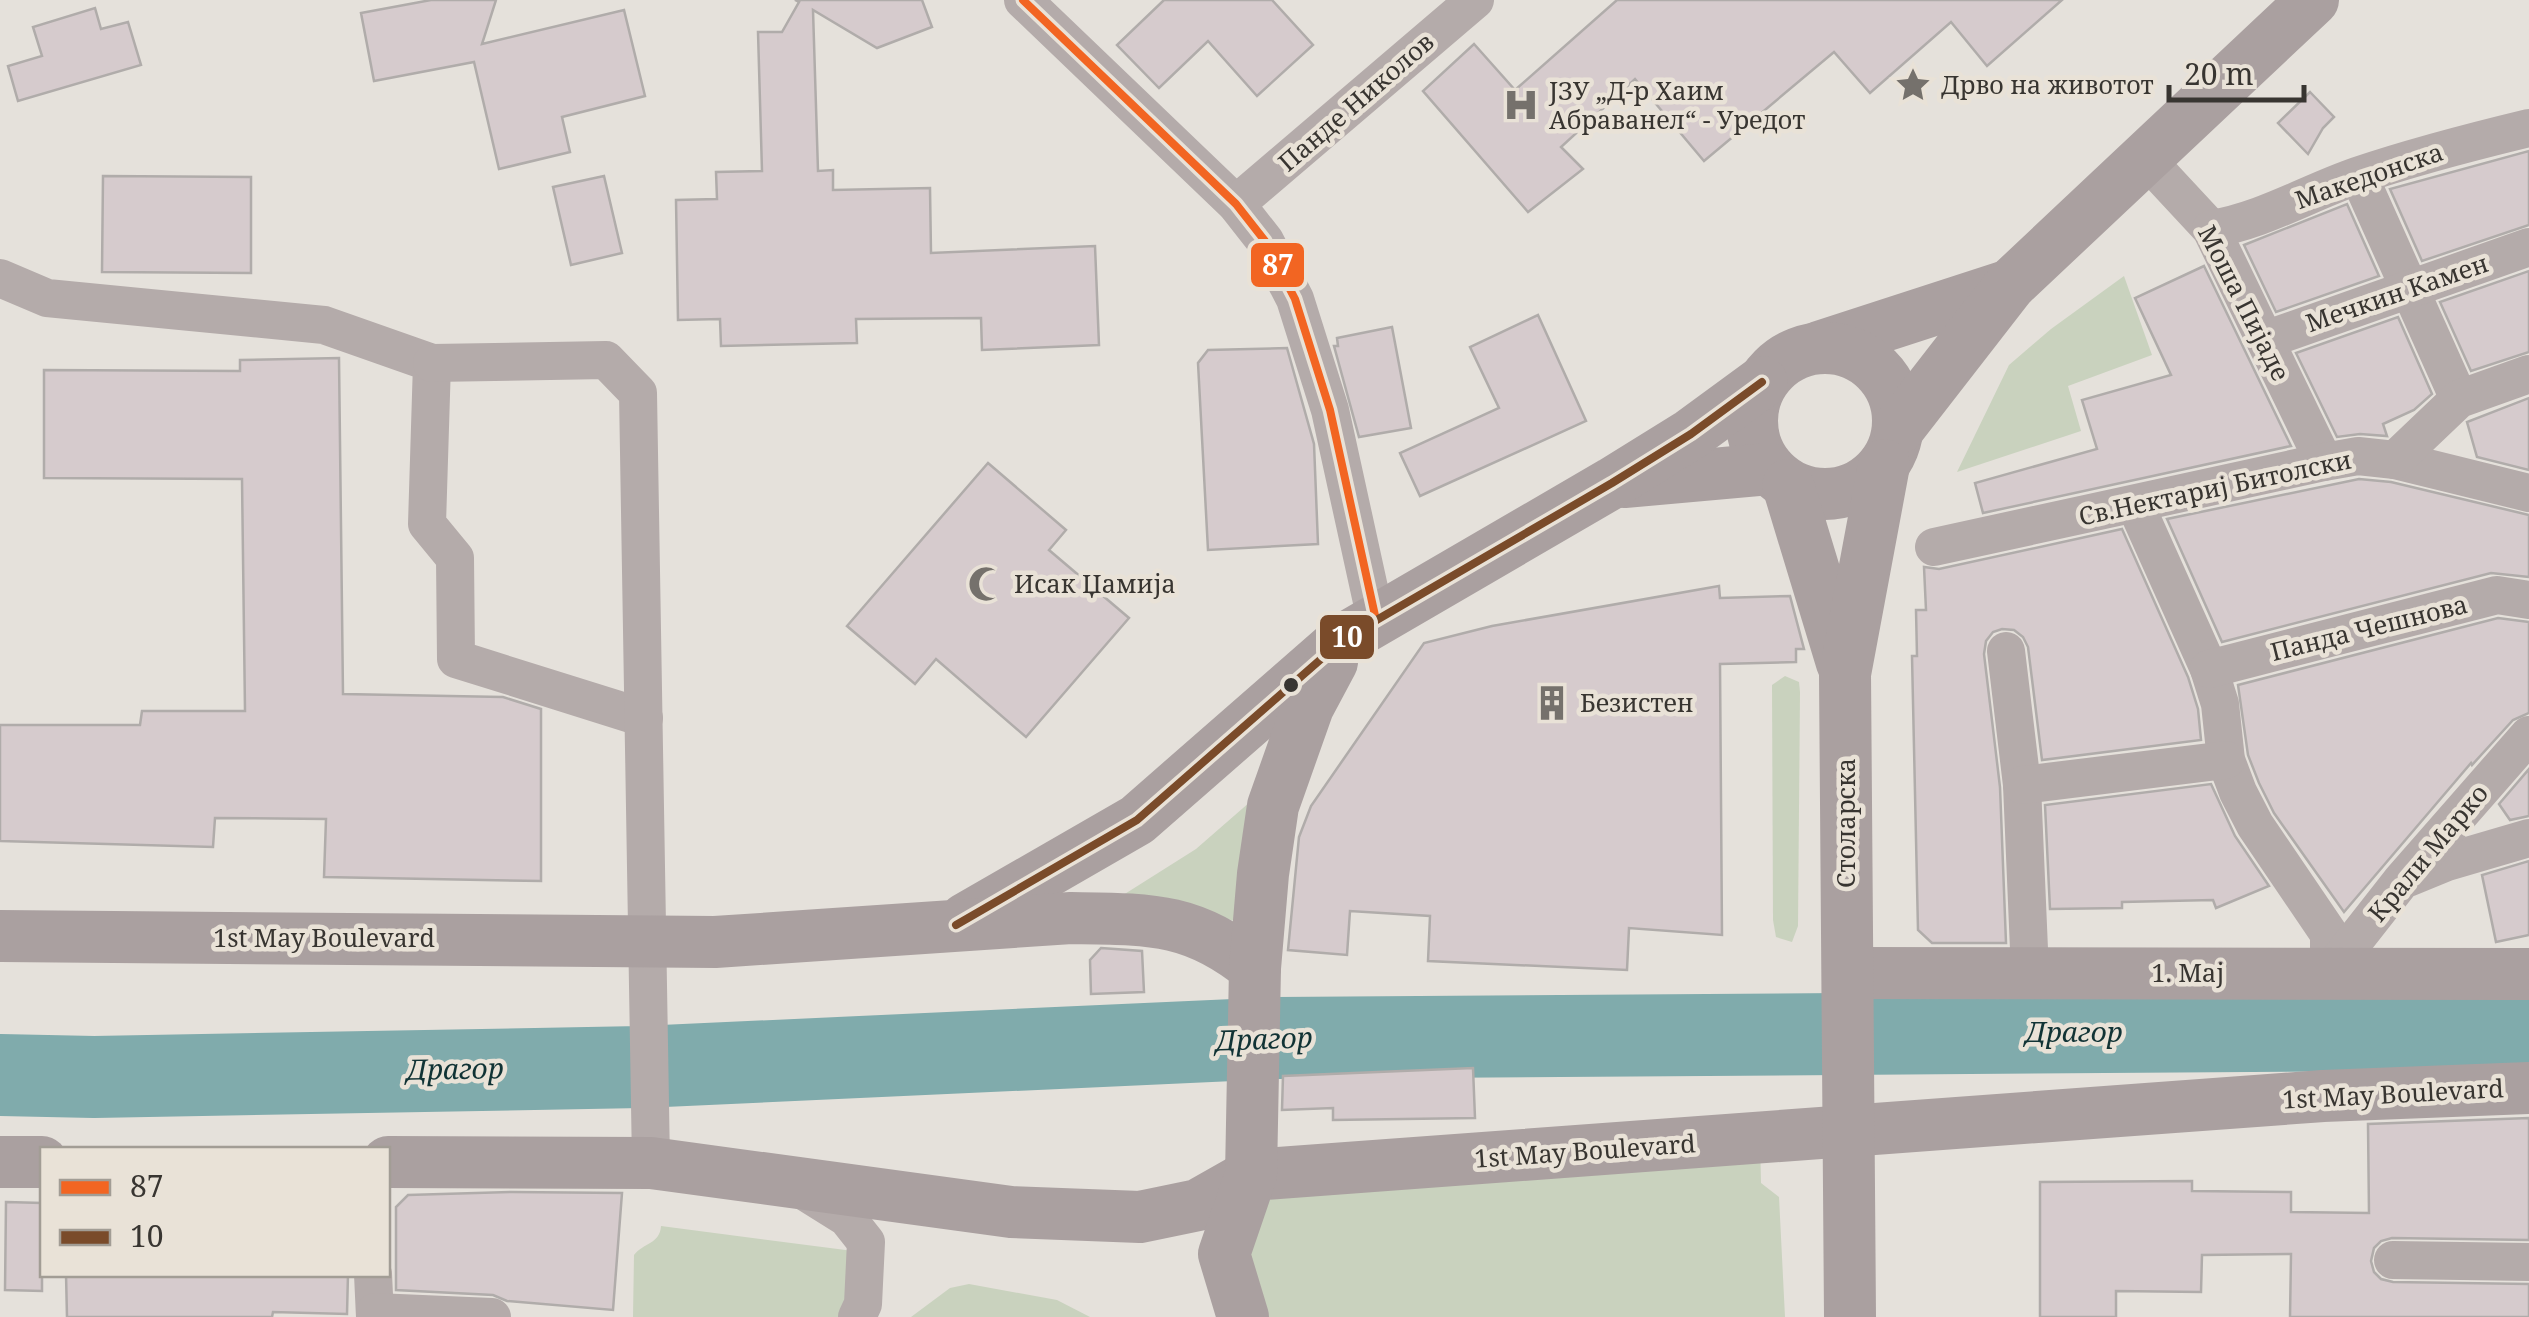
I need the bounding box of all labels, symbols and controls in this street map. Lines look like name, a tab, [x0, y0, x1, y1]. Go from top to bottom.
street label: Панде Николов	[1270, 24, 1440, 178]
scale bar	[2169, 40, 2304, 102]
text: 20 m	[2184, 53, 2254, 94]
place icon: Дрво на животот	[1894, 66, 1932, 104]
place label: Дрво на животот	[1941, 67, 2154, 101]
place label: ЈЗУ „Д-р Хаим Абраванел“ - Уредот	[1548, 73, 1806, 136]
hospital icon: ЈЗУ „Д-р Хаим Абраванел“ - Уредот	[1502, 86, 1540, 124]
street label: Македонска	[2290, 134, 2447, 216]
street label: Моша Пијаде	[2191, 219, 2299, 386]
line badge: 87	[1249, 241, 1306, 289]
text: 87	[1262, 245, 1294, 283]
street label: Мечкин Камен	[2301, 245, 2492, 339]
street label: Св.Нектариј Битолски	[2075, 441, 2354, 533]
mosque icon: Исак Џамија	[967, 565, 1005, 603]
place label: Исак Џамија	[1014, 566, 1176, 600]
street label: Панда Чешнова	[2267, 586, 2471, 668]
line badge: 10	[1318, 613, 1376, 661]
text: 10	[1331, 617, 1363, 655]
unlabelled marker	[1281, 675, 1301, 695]
building icon: Безистен	[1533, 684, 1571, 722]
place label: Безистен	[1580, 685, 1694, 719]
street label: Столарска	[1828, 758, 1862, 888]
street label: Крали Марко	[2360, 776, 2495, 928]
street label: 1st May Boulevard	[213, 920, 435, 954]
street label: 1. Мај	[2152, 955, 2224, 989]
water label: Драгор	[2022, 1012, 2123, 1050]
water label: Драгор	[1212, 1017, 1313, 1059]
water label: Драгор	[403, 1048, 504, 1088]
street label: 1st May Boulevard	[2281, 1070, 2505, 1116]
street label: 1st May Boulevard	[1473, 1125, 1697, 1175]
legend	[40, 1147, 390, 1277]
text: 87	[130, 1165, 164, 1206]
text: 10	[130, 1215, 164, 1256]

